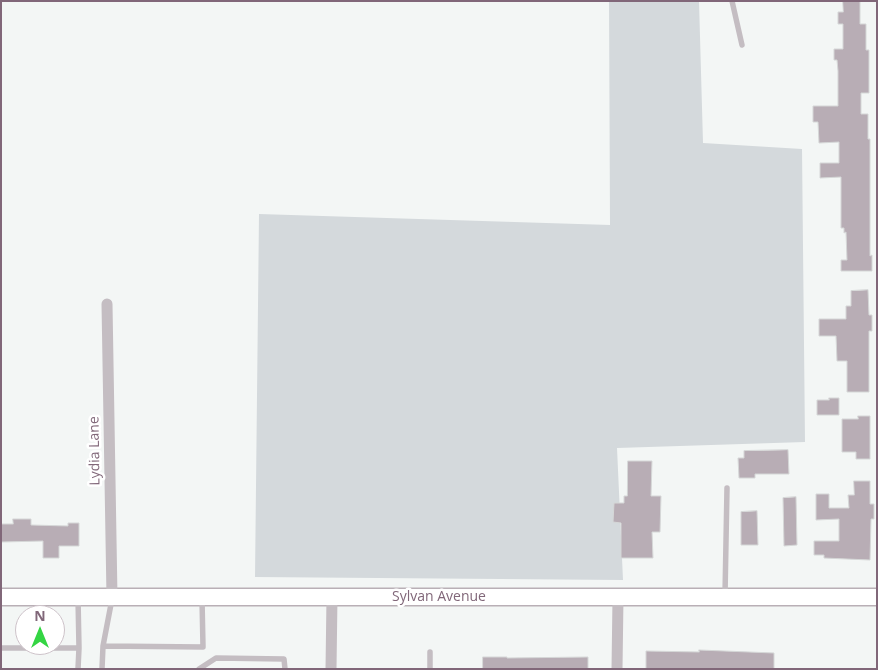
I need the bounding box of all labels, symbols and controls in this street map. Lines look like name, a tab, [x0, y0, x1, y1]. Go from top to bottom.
street label: Lydia Lane	[86, 416, 104, 486]
street label: Sylvan Avenue	[392, 589, 486, 605]
north arrow	[15, 605, 65, 655]
text: N	[34, 606, 46, 625]

